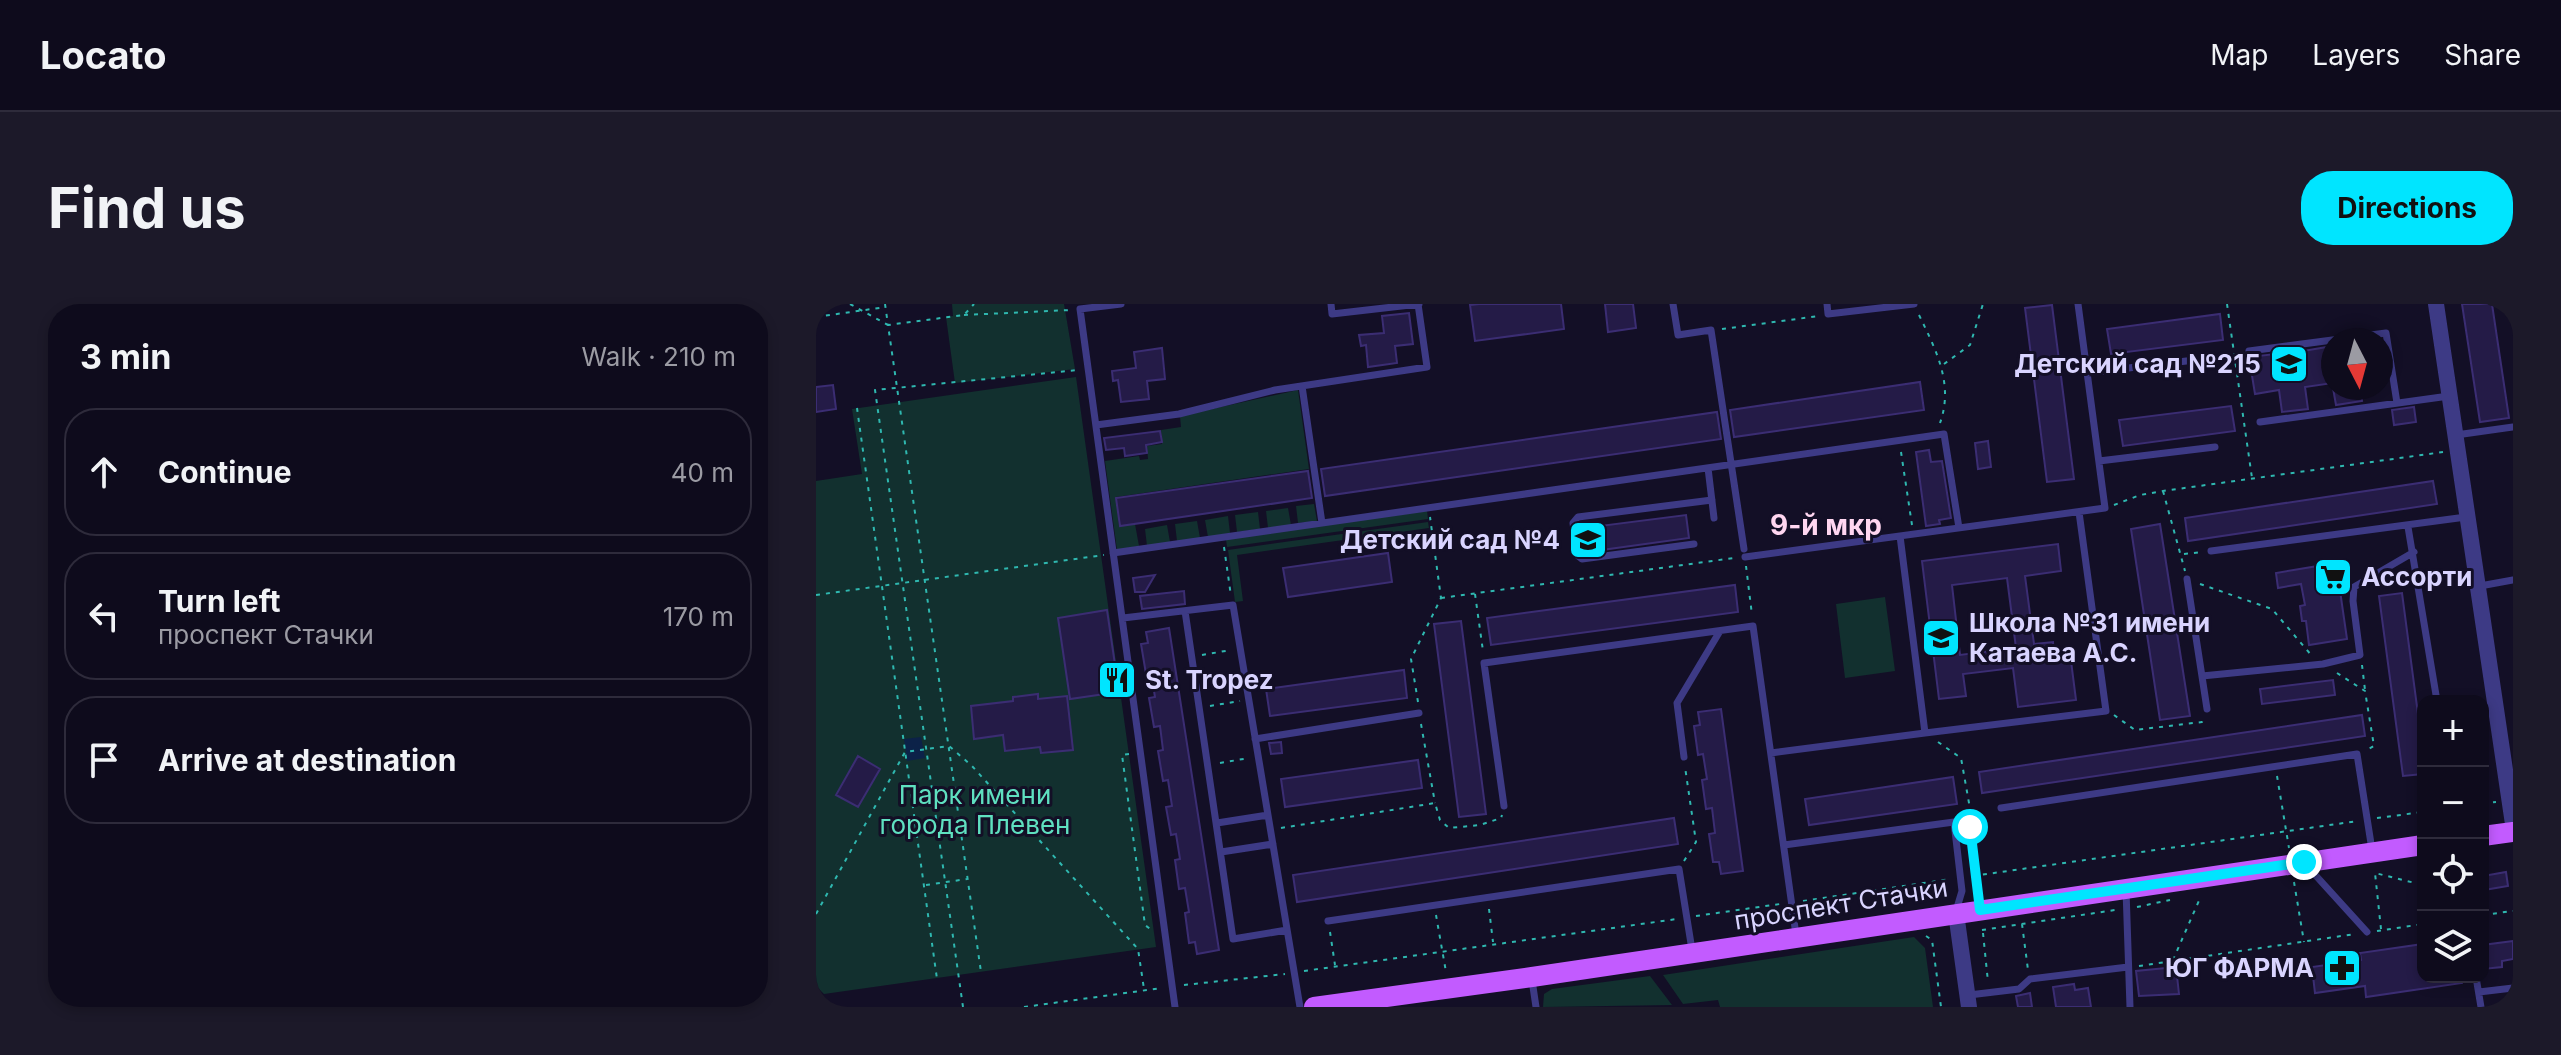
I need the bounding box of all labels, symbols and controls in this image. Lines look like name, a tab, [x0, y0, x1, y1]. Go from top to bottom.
text: Locato	[40, 32, 166, 78]
text: Map	[2210, 38, 2268, 72]
text: Layers	[2312, 38, 2400, 72]
text: Share	[2444, 38, 2521, 72]
button: Directions	[2301, 171, 2513, 245]
text: Find us	[48, 174, 246, 242]
north arrow	[2321, 328, 2393, 400]
text: 3 min	[80, 336, 171, 377]
text: Walk · 210 m	[581, 341, 736, 372]
school or university icon: Детский сад №215	[2268, 343, 2310, 385]
place label: Детский сад №215	[2014, 348, 2261, 379]
icon: ahead	[82, 450, 126, 494]
text: Continue	[158, 454, 292, 490]
text: 40 m	[671, 457, 734, 488]
district label: 9-й мкр	[1770, 508, 1882, 542]
school or university icon: Детский сад №4	[1567, 519, 1609, 561]
place label: Детский сад №4	[1340, 524, 1560, 555]
supermarket icon: Ассорти	[2312, 556, 2354, 598]
place label: Ассорти	[2361, 561, 2472, 592]
text: Turn left	[158, 583, 280, 619]
icon: left	[82, 594, 126, 638]
text: 170 m	[663, 601, 734, 632]
place label: Школа №31 имени Катаева А.С.	[1969, 607, 2210, 668]
school or university icon: Школа №31 имени Катаева А.С.	[1920, 617, 1962, 659]
text: проспект Стачки	[158, 619, 374, 650]
restaurant icon: St. Tropez	[1096, 659, 1138, 701]
place label: St. Tropez	[1145, 664, 1274, 695]
map controls	[2417, 695, 2489, 983]
button: +	[2417, 695, 2489, 767]
icon: arrive	[82, 738, 126, 782]
text: Arrive at destination	[158, 742, 456, 778]
button: −	[2417, 767, 2489, 839]
park label: Парк имени города Плевен	[880, 779, 1070, 840]
route start	[1952, 809, 1988, 845]
button: locate	[2417, 839, 2489, 911]
route end	[2286, 844, 2322, 880]
street label: проспект Стачки	[1732, 871, 1950, 936]
button: layers	[2417, 911, 2489, 983]
pharmacy icon: ЮГ ФАРМА	[2321, 947, 2363, 989]
place label: ЮГ ФАРМА	[2165, 952, 2314, 983]

